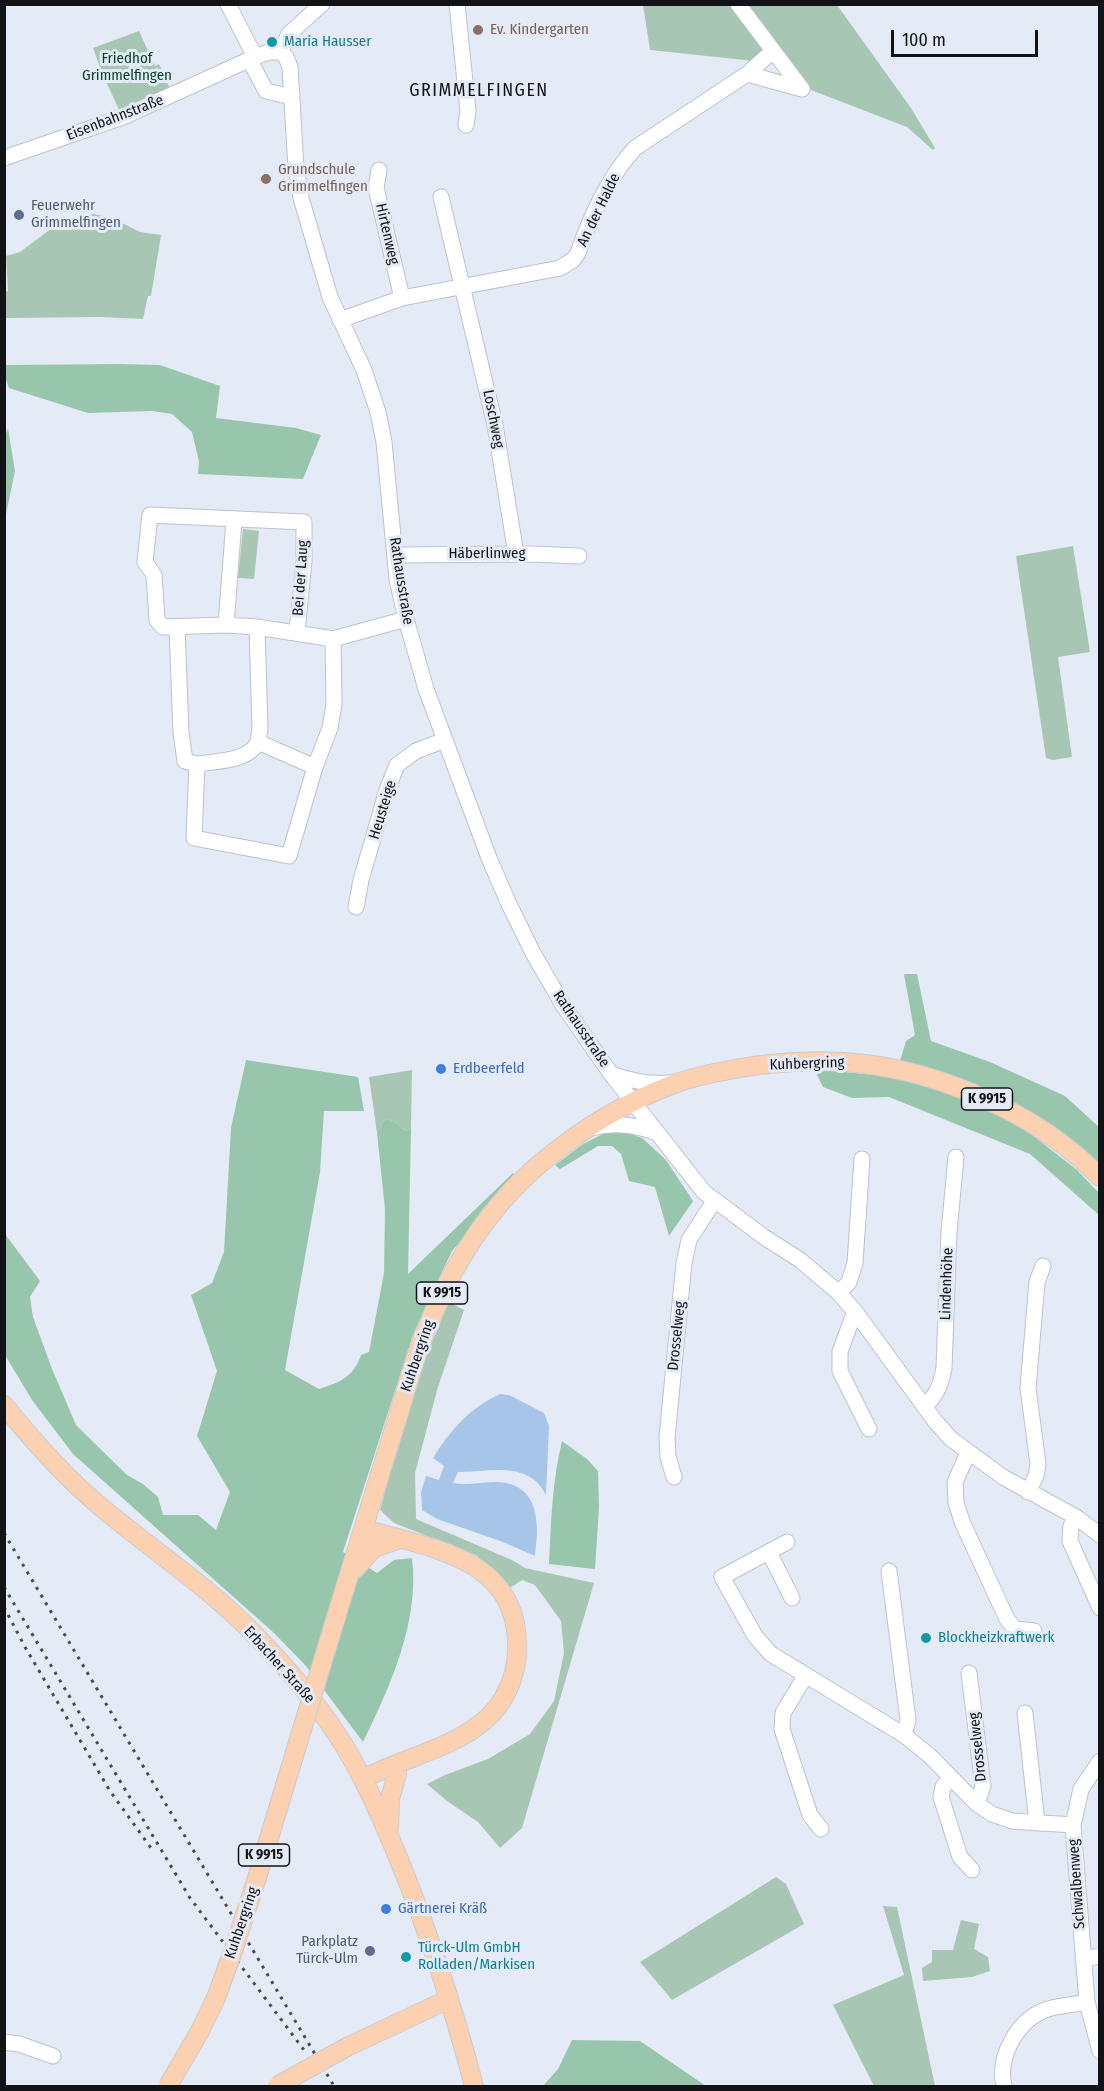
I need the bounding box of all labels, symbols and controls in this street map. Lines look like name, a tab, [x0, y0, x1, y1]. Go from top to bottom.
scale bar	[894, 18, 1041, 56]
place label: Ev. Kindergarten	[490, 21, 589, 39]
marker: Ev. Kindergarten	[471, 23, 485, 37]
text: 100 m	[902, 29, 946, 51]
place label: Maria Hausser	[284, 33, 371, 51]
marker: Maria Hausser	[265, 35, 279, 49]
park label: Friedhof Grimmelfingen	[82, 50, 172, 85]
district label: GRIMMELFINGEN	[409, 80, 549, 102]
street label: Eisenbahnstraße	[64, 91, 166, 145]
place label: Grundschule Grimmelfingen	[278, 161, 368, 196]
street label: An der Halde	[574, 170, 624, 250]
marker: Grundschule Grimmelfingen	[259, 172, 273, 186]
place label: Feuerwehr Grimmelfingen	[31, 197, 121, 232]
street label: Hirtenweg	[371, 202, 403, 266]
marker: Feuerwehr Grimmelfingen	[12, 208, 26, 222]
street label: Loschweg	[479, 388, 507, 450]
street label: Rathausstraße	[385, 536, 417, 626]
street label: Bei der Laug	[289, 540, 313, 616]
street label: Häberlinweg	[449, 545, 525, 563]
street label: Heusteige	[365, 778, 401, 842]
street label: Rathausstraße	[549, 987, 613, 1071]
street label: Kuhbergring	[769, 1054, 845, 1074]
place label: Erdbeerfeld	[453, 1060, 525, 1078]
marker: Erdbeerfeld	[434, 1062, 448, 1076]
road number: K 9915	[962, 1088, 1012, 1110]
street label: Lindenhöhe	[937, 1247, 957, 1321]
road number: K 9915	[416, 1282, 468, 1304]
street label: Drosselweg	[664, 1300, 690, 1372]
street label: Kuhbergring	[397, 1318, 439, 1394]
street label: Erbacher Straße	[240, 1623, 318, 1707]
place label: Blockheizkraftwerk	[938, 1629, 1054, 1647]
marker: Blockheizkraftwerk	[919, 1631, 933, 1645]
street label: Drosselweg	[965, 1711, 991, 1783]
street label: Schwalbenweg	[1065, 1838, 1089, 1930]
road number: K 9915	[238, 1844, 290, 1866]
street label: Kuhbergring	[221, 1885, 263, 1961]
place label: Gärtnerei Kräß	[398, 1900, 487, 1918]
marker: Gärtnerei Kräß	[379, 1902, 393, 1916]
place label: Parkplatz Türck-Ulm	[296, 1933, 358, 1968]
place label: Türck-Ulm GmbH Rolladen/Markisen	[418, 1939, 535, 1974]
marker: Parkplatz Türck-Ulm	[363, 1944, 377, 1958]
marker: Türck-Ulm GmbH Rolladen/Markisen	[399, 1950, 413, 1964]

